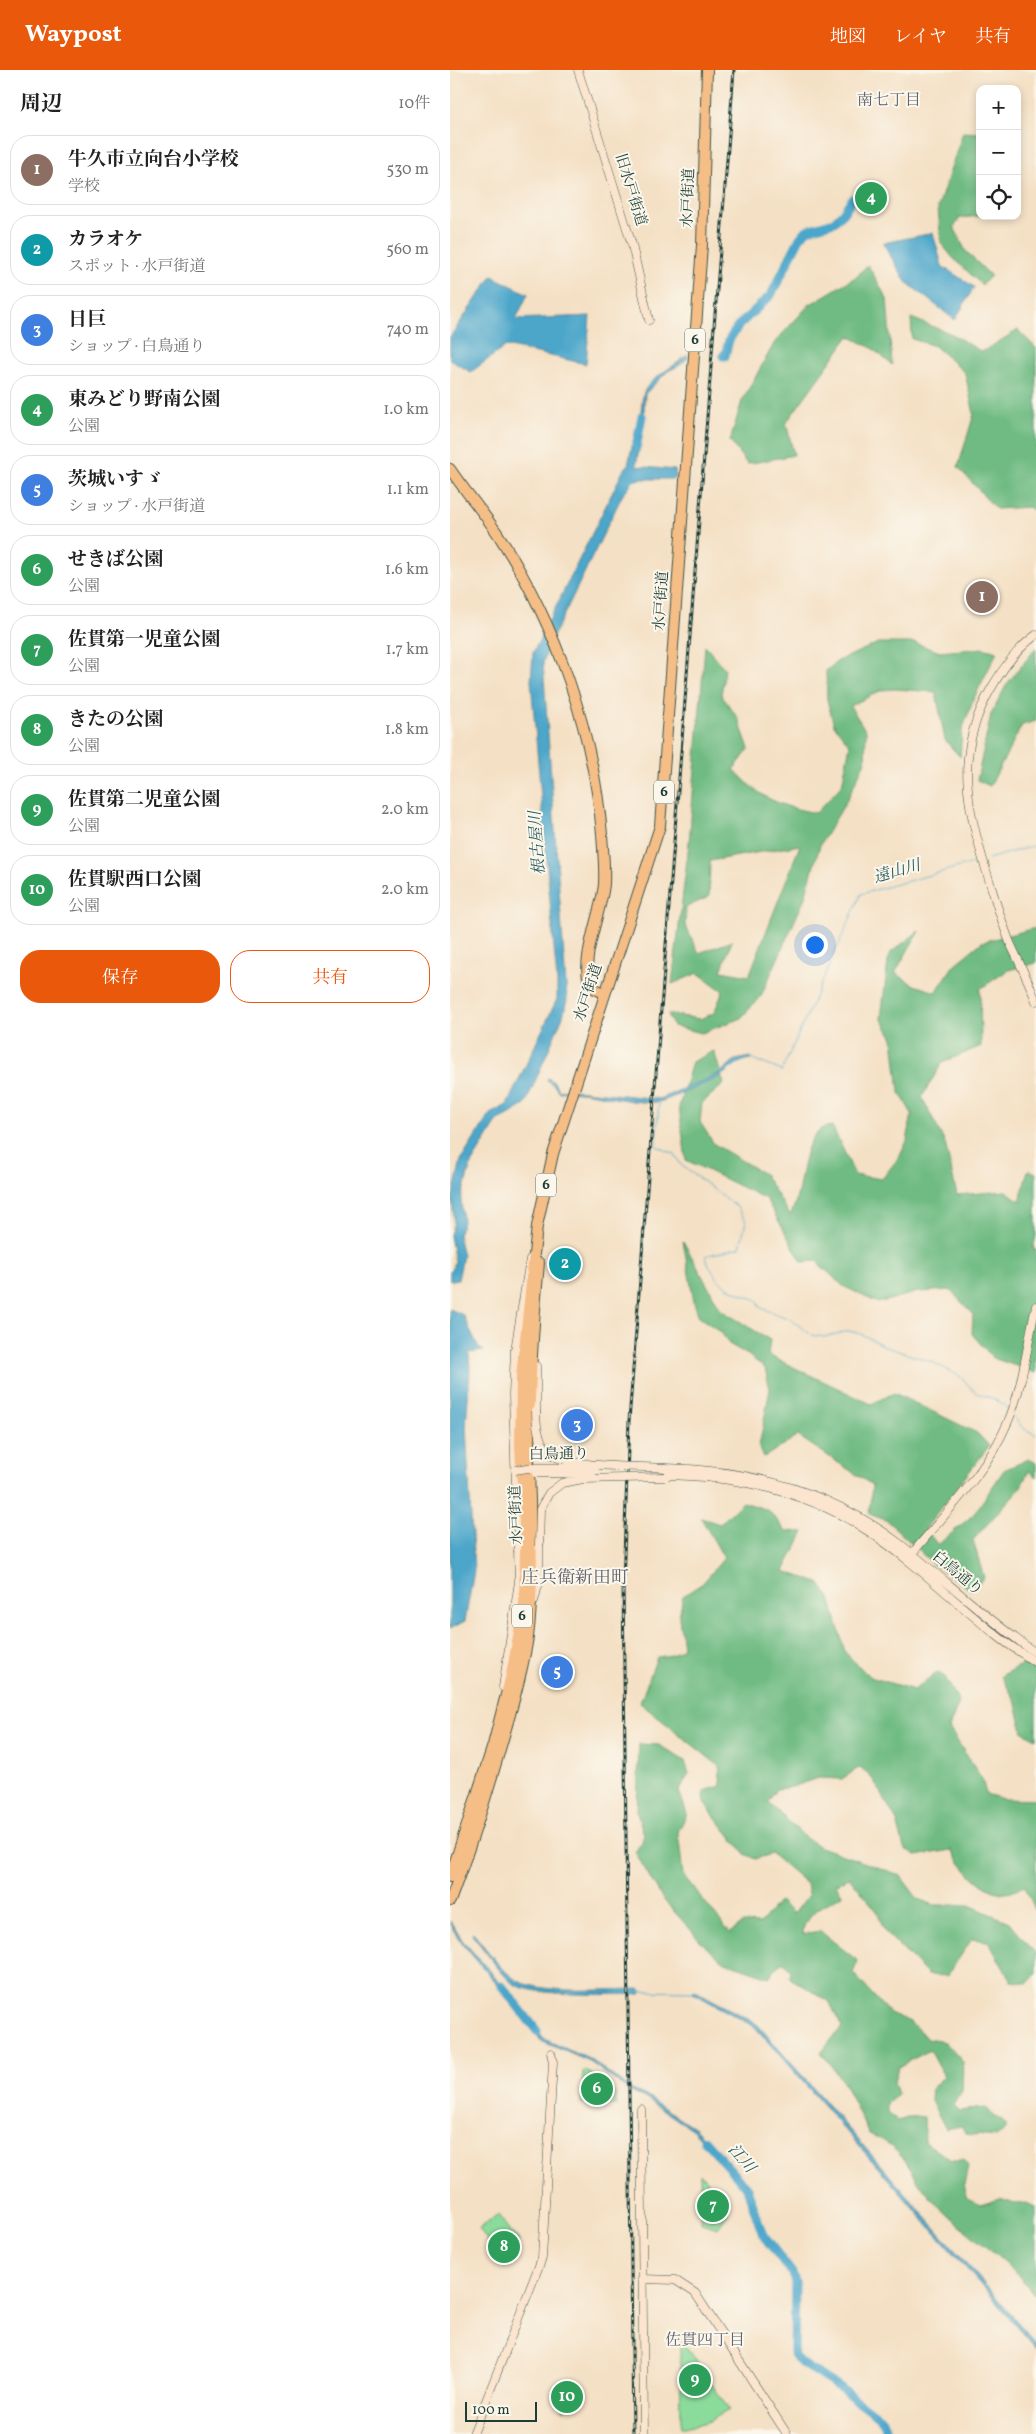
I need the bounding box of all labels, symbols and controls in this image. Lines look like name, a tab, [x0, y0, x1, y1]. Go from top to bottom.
text: Waypost	[25, 18, 122, 52]
text: 地図	[830, 25, 866, 50]
text: レイヤ	[894, 25, 947, 50]
text: 共有	[975, 25, 1011, 50]
map controls	[976, 85, 1021, 220]
button: +	[976, 85, 1021, 130]
text: 周辺	[20, 90, 62, 119]
district label: 南七丁目	[857, 90, 921, 112]
text: 10件	[398, 93, 430, 115]
button: −	[976, 130, 1021, 175]
text: 牛久市立向台小学校	[68, 147, 239, 173]
street label: 旧水戸街道	[609, 151, 651, 229]
text: 1	[34, 159, 40, 181]
text: 530 m	[386, 159, 429, 181]
street label: 水戸街道	[677, 168, 701, 228]
button: locate	[976, 175, 1021, 220]
text: 学校	[68, 176, 100, 198]
pin: 4	[855, 179, 887, 217]
text: カラオケ	[68, 227, 144, 253]
text: 2	[33, 239, 41, 261]
text: 560 m	[386, 239, 429, 261]
text: スポット · 水戸街道	[68, 256, 206, 278]
text: 日巨	[68, 307, 106, 333]
text: 3	[33, 319, 41, 341]
text: 740 m	[387, 319, 429, 341]
road number: 6	[685, 328, 705, 352]
text: ショップ · 白鳥通り	[68, 336, 205, 358]
text: 東みどり野南公園	[68, 387, 220, 413]
text: 4	[32, 399, 42, 421]
text: 1.0 km	[383, 399, 429, 421]
text: 公園	[68, 416, 100, 438]
text: 茨城いすゞ	[68, 467, 163, 493]
text: 5	[33, 479, 41, 501]
text: 1.1 km	[387, 479, 429, 501]
text: ショップ · 水戸街道	[68, 496, 205, 518]
text: せきば公園	[68, 547, 163, 573]
text: 6	[33, 559, 41, 581]
text: 1.6 km	[385, 559, 429, 581]
street label: 水戸街道	[649, 570, 675, 632]
text: 公園	[68, 576, 100, 598]
pin: 1	[966, 578, 998, 616]
text: 佐貫第一児童公園	[68, 627, 220, 653]
text: 7	[33, 639, 41, 661]
text: 1.7 km	[385, 639, 429, 661]
text: 公園	[68, 656, 100, 678]
text: きたの公園	[68, 707, 163, 733]
text: 8	[33, 719, 41, 741]
text: 1.8 km	[385, 719, 429, 741]
text: 公園	[68, 736, 100, 758]
road number: 6	[654, 780, 674, 804]
text: 佐貫第二児童公園	[68, 787, 220, 813]
text: 9	[33, 799, 41, 821]
text: 2.0 km	[381, 799, 429, 821]
water label: 根古屋川	[525, 808, 551, 876]
text: 公園	[68, 816, 100, 838]
water label: 遠山川	[871, 854, 925, 889]
text: 佐貫駅西口公園	[68, 867, 201, 893]
text: 10	[29, 879, 45, 901]
text: 2.0 km	[381, 879, 429, 901]
text: 公園	[68, 896, 100, 918]
your location	[802, 932, 828, 958]
button: 保存	[20, 950, 220, 1003]
button: 共有	[230, 950, 430, 1003]
street label: 水戸街道	[570, 961, 608, 1025]
road number: 6	[536, 1174, 556, 1196]
pin: 2	[549, 1245, 581, 1283]
pin: 3	[561, 1406, 593, 1444]
street label: 白鳥通り	[529, 1444, 589, 1466]
street label: 水戸街道	[505, 1485, 529, 1545]
street label: 白鳥通り	[927, 1547, 987, 1601]
district label: 庄兵衛新田町	[521, 1566, 629, 1591]
road number: 6	[512, 1604, 532, 1628]
pin: 5	[541, 1653, 573, 1691]
pin: 6	[581, 2070, 613, 2108]
water label: 江川	[722, 2140, 761, 2180]
pin: 7	[697, 2187, 729, 2225]
pin: 8	[488, 2228, 520, 2266]
district label: 佐貫四丁目	[665, 2330, 745, 2352]
pin: 9	[679, 2361, 711, 2399]
pin: 10	[551, 2378, 583, 2416]
scale bar	[465, 2399, 538, 2422]
text: 100 m	[472, 2401, 510, 2420]

